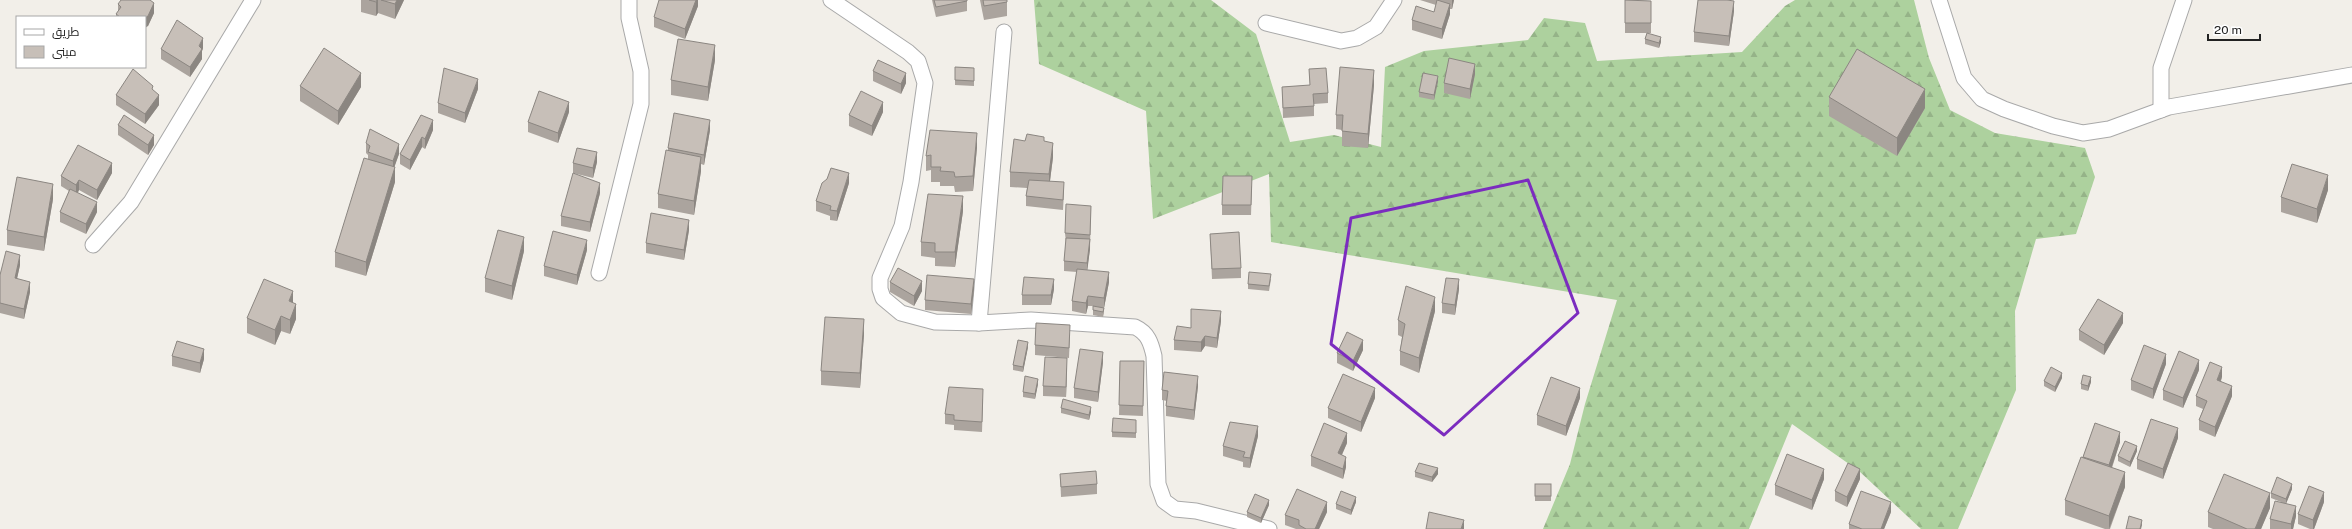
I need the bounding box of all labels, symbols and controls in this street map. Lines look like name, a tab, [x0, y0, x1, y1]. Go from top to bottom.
legend	[16, 16, 146, 68]
scale bar	[2208, 16, 2260, 42]
text: 20 m	[2214, 23, 2242, 37]
text: طريق	[52, 25, 80, 39]
text: مبنى	[52, 45, 77, 59]

